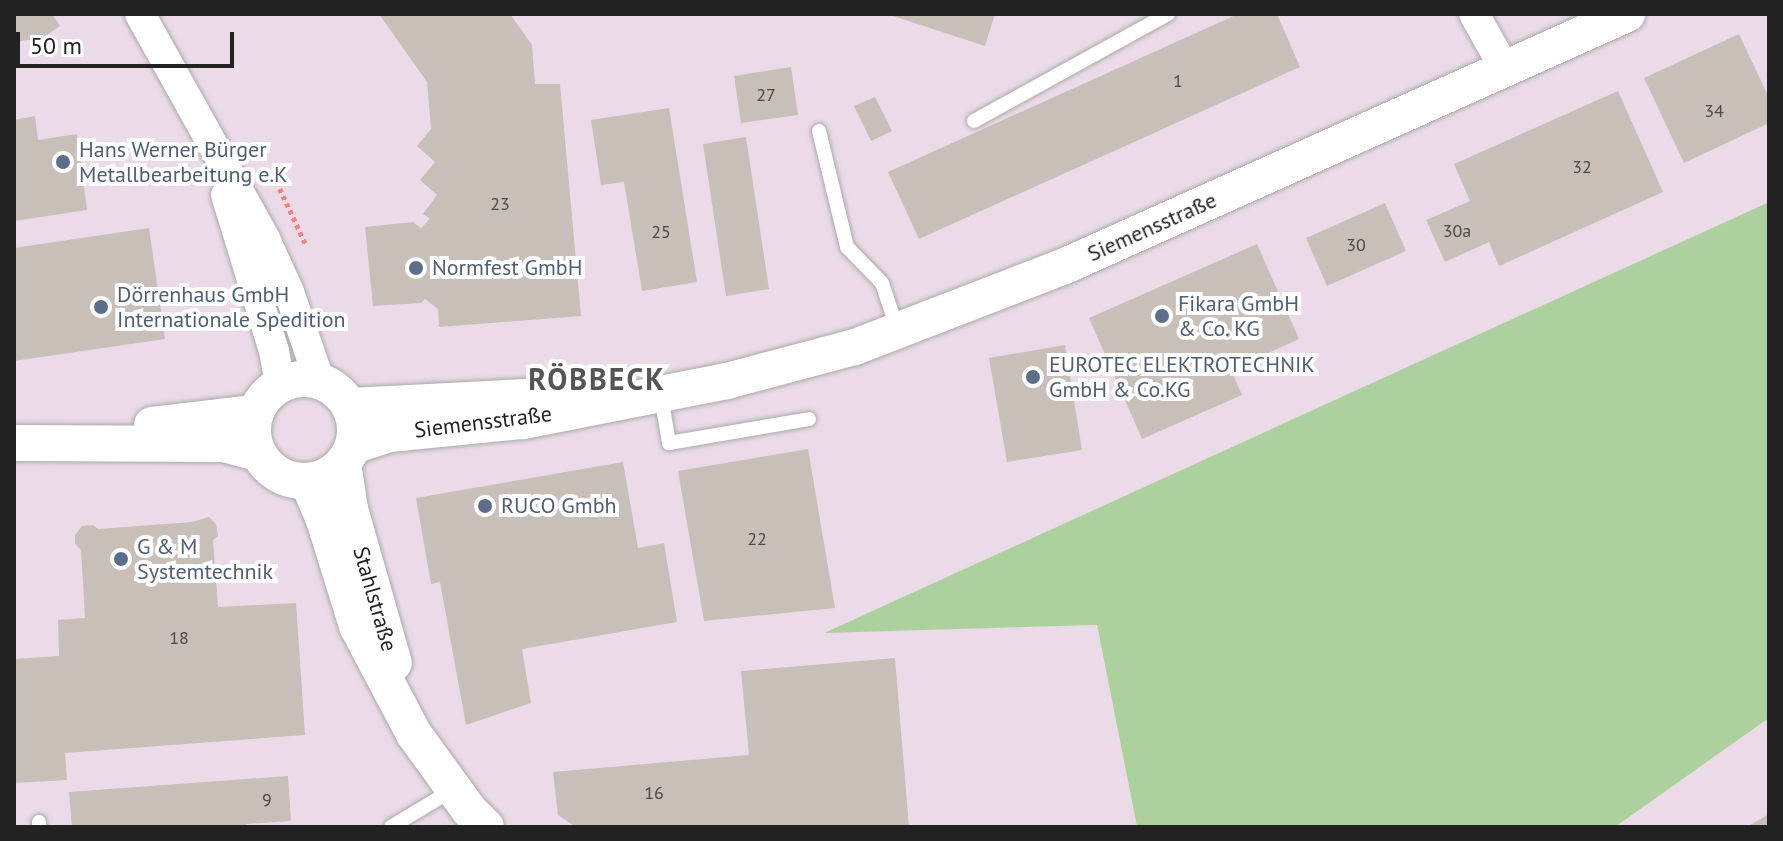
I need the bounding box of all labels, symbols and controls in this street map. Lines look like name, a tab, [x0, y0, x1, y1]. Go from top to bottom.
scale bar	[20, 16, 238, 66]
text: 50 m	[30, 30, 82, 61]
house number: 1	[1173, 70, 1183, 92]
house number: 27	[756, 84, 776, 106]
house number: 34	[1704, 100, 1724, 122]
place label: Hans Werner Bürger Metallbearbeitung e.K	[79, 136, 288, 188]
marker: Hans Werner Bürger Metallbearbeitung e.K	[54, 153, 72, 171]
house number: 32	[1572, 156, 1592, 178]
street label: Siemensstraße	[1083, 187, 1221, 267]
house number: 23	[490, 193, 510, 215]
house number: 30a	[1443, 220, 1471, 242]
house number: 25	[651, 221, 671, 243]
house number: 30	[1346, 234, 1366, 256]
place label: Normfest GmbH	[432, 255, 582, 281]
marker: Normfest GmbH	[407, 259, 425, 277]
place label: Dörrenhaus GmbH Internationale Spedition	[117, 281, 345, 332]
place label: Fikara GmbH & Co. KG	[1178, 290, 1299, 342]
marker: Dörrenhaus GmbH Internationale Spedition	[92, 298, 110, 316]
marker: Fikara GmbH & Co. KG	[1153, 307, 1171, 325]
place label: EUROTEC ELEKTROTECHNIK GmbH & Co.KG	[1049, 351, 1316, 402]
district label: RÖBBECK	[528, 361, 666, 397]
marker: EUROTEC ELEKTROTECHNIK GmbH & Co.KG	[1024, 368, 1042, 386]
street label: Siemensstraße	[413, 400, 553, 444]
place label: RUCO Gmbh	[501, 493, 617, 519]
marker: RUCO Gmbh	[476, 497, 494, 515]
house number: 22	[747, 528, 767, 550]
place label: G & M Systemtechnik	[137, 533, 273, 584]
street label: Stahlstraße	[347, 544, 403, 654]
marker: G & M Systemtechnik	[112, 550, 130, 568]
house number: 18	[169, 627, 189, 649]
house number: 16	[644, 782, 664, 804]
house number: 9	[262, 789, 272, 811]

